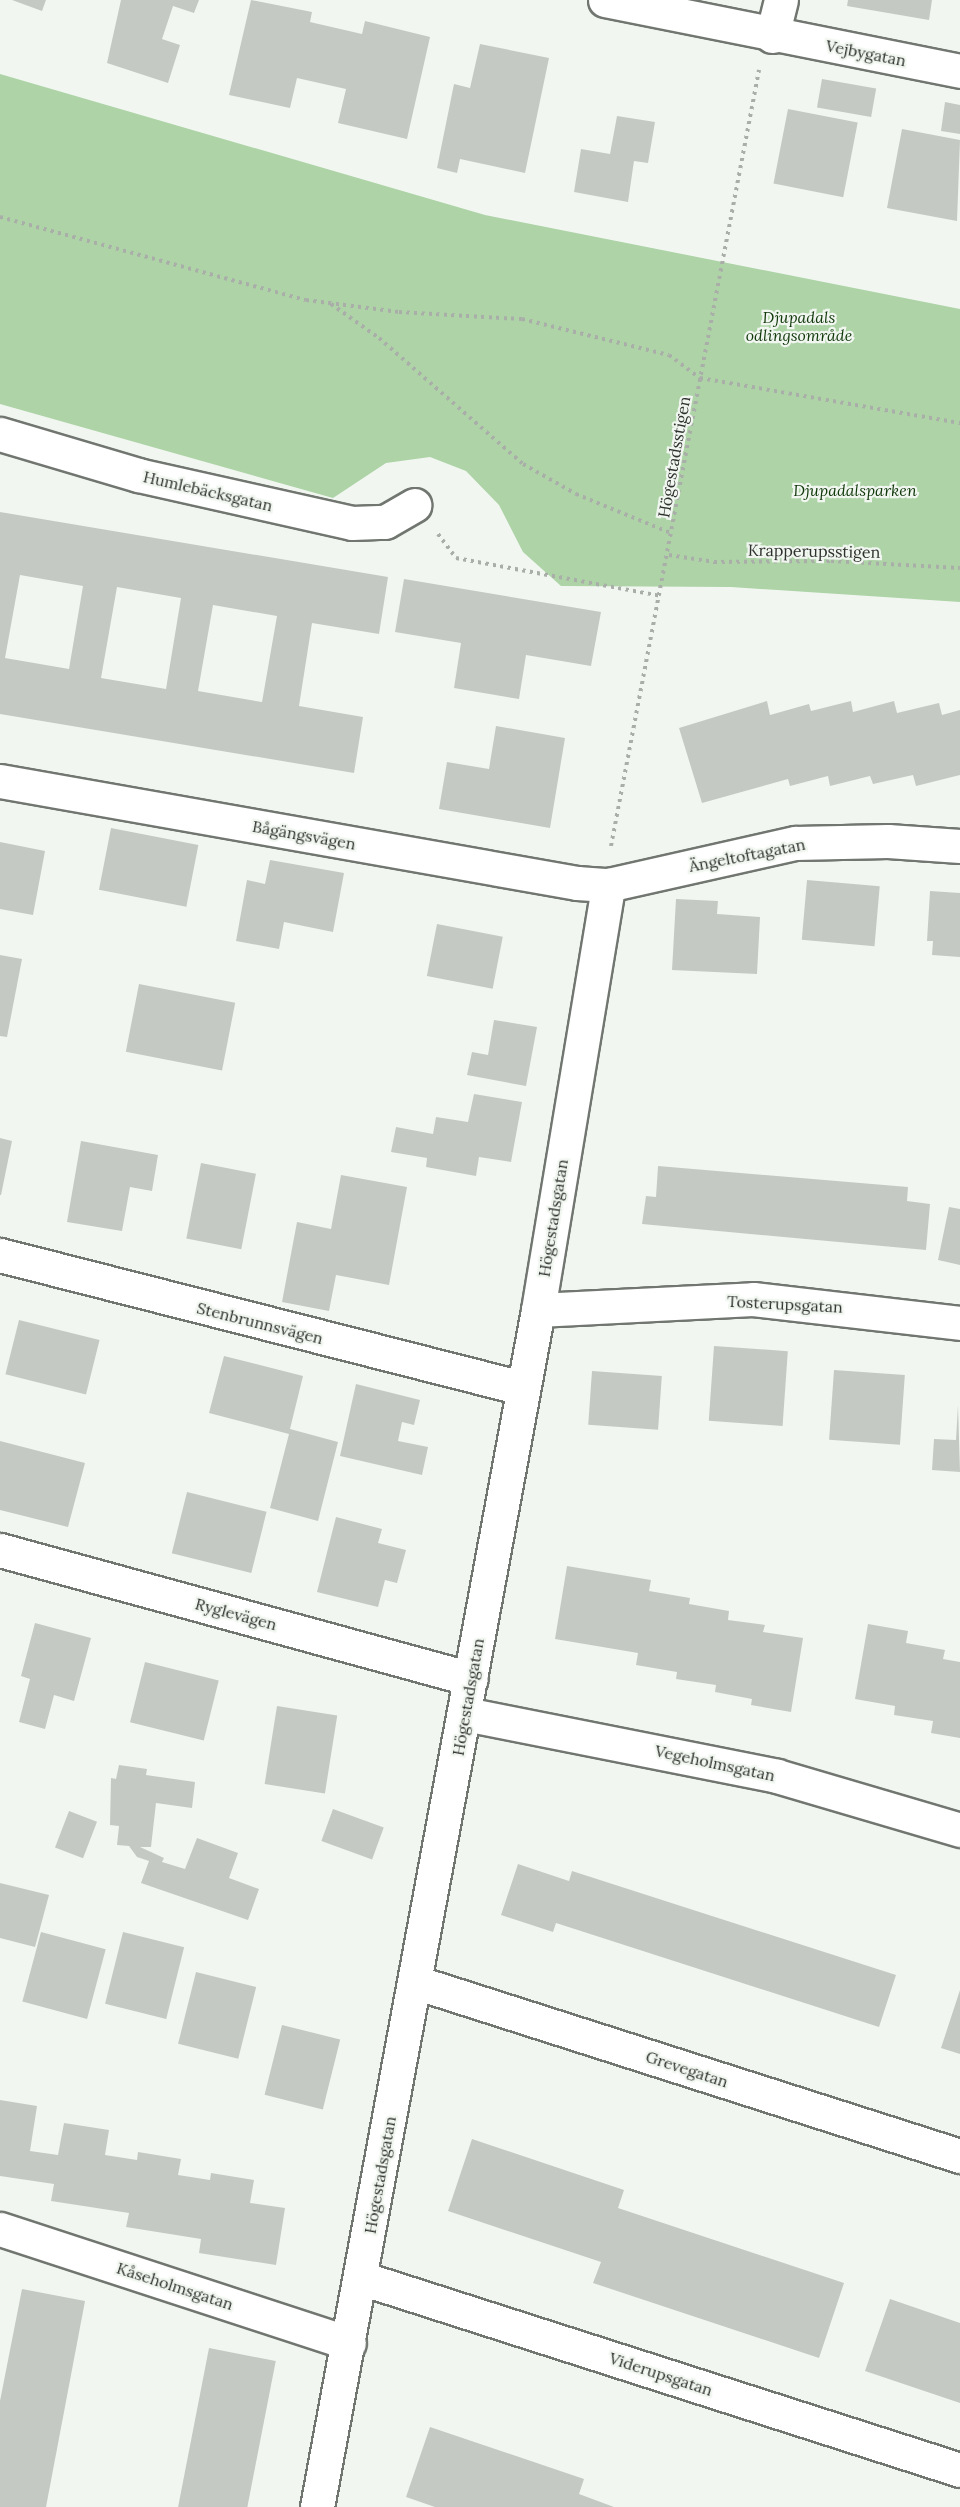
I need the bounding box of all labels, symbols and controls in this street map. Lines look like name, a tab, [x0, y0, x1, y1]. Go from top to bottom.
street label: Vejbygatan	[824, 36, 908, 70]
park label: Djupadals odlingsområde	[746, 307, 852, 345]
street label: Högestadsstigen	[654, 395, 694, 519]
street label: Humlebäcksgatan	[141, 467, 275, 515]
park label: Djupadalsparken	[793, 480, 917, 500]
street label: Krapperupsstigen	[748, 540, 880, 562]
street label: Bågängsvägen	[251, 816, 357, 854]
street label: Ängeltoftagatan	[687, 834, 807, 876]
street label: Högestadsgatan	[534, 1158, 572, 1278]
street label: Tosterupsgatan	[727, 1291, 843, 1317]
street label: Stenbrunnsvägen	[195, 1298, 325, 1348]
street label: Ryglevägen	[193, 1594, 279, 1634]
street label: Högestadsgatan	[448, 1637, 488, 1757]
street label: Vegeholmsgatan	[653, 1741, 777, 1785]
street label: Grevegatan	[643, 2047, 731, 2091]
street label: Högestadsgatan	[360, 2115, 400, 2235]
street label: Kåseholmsgatan	[114, 2258, 236, 2314]
street label: Viderupsgatan	[607, 2348, 715, 2400]

